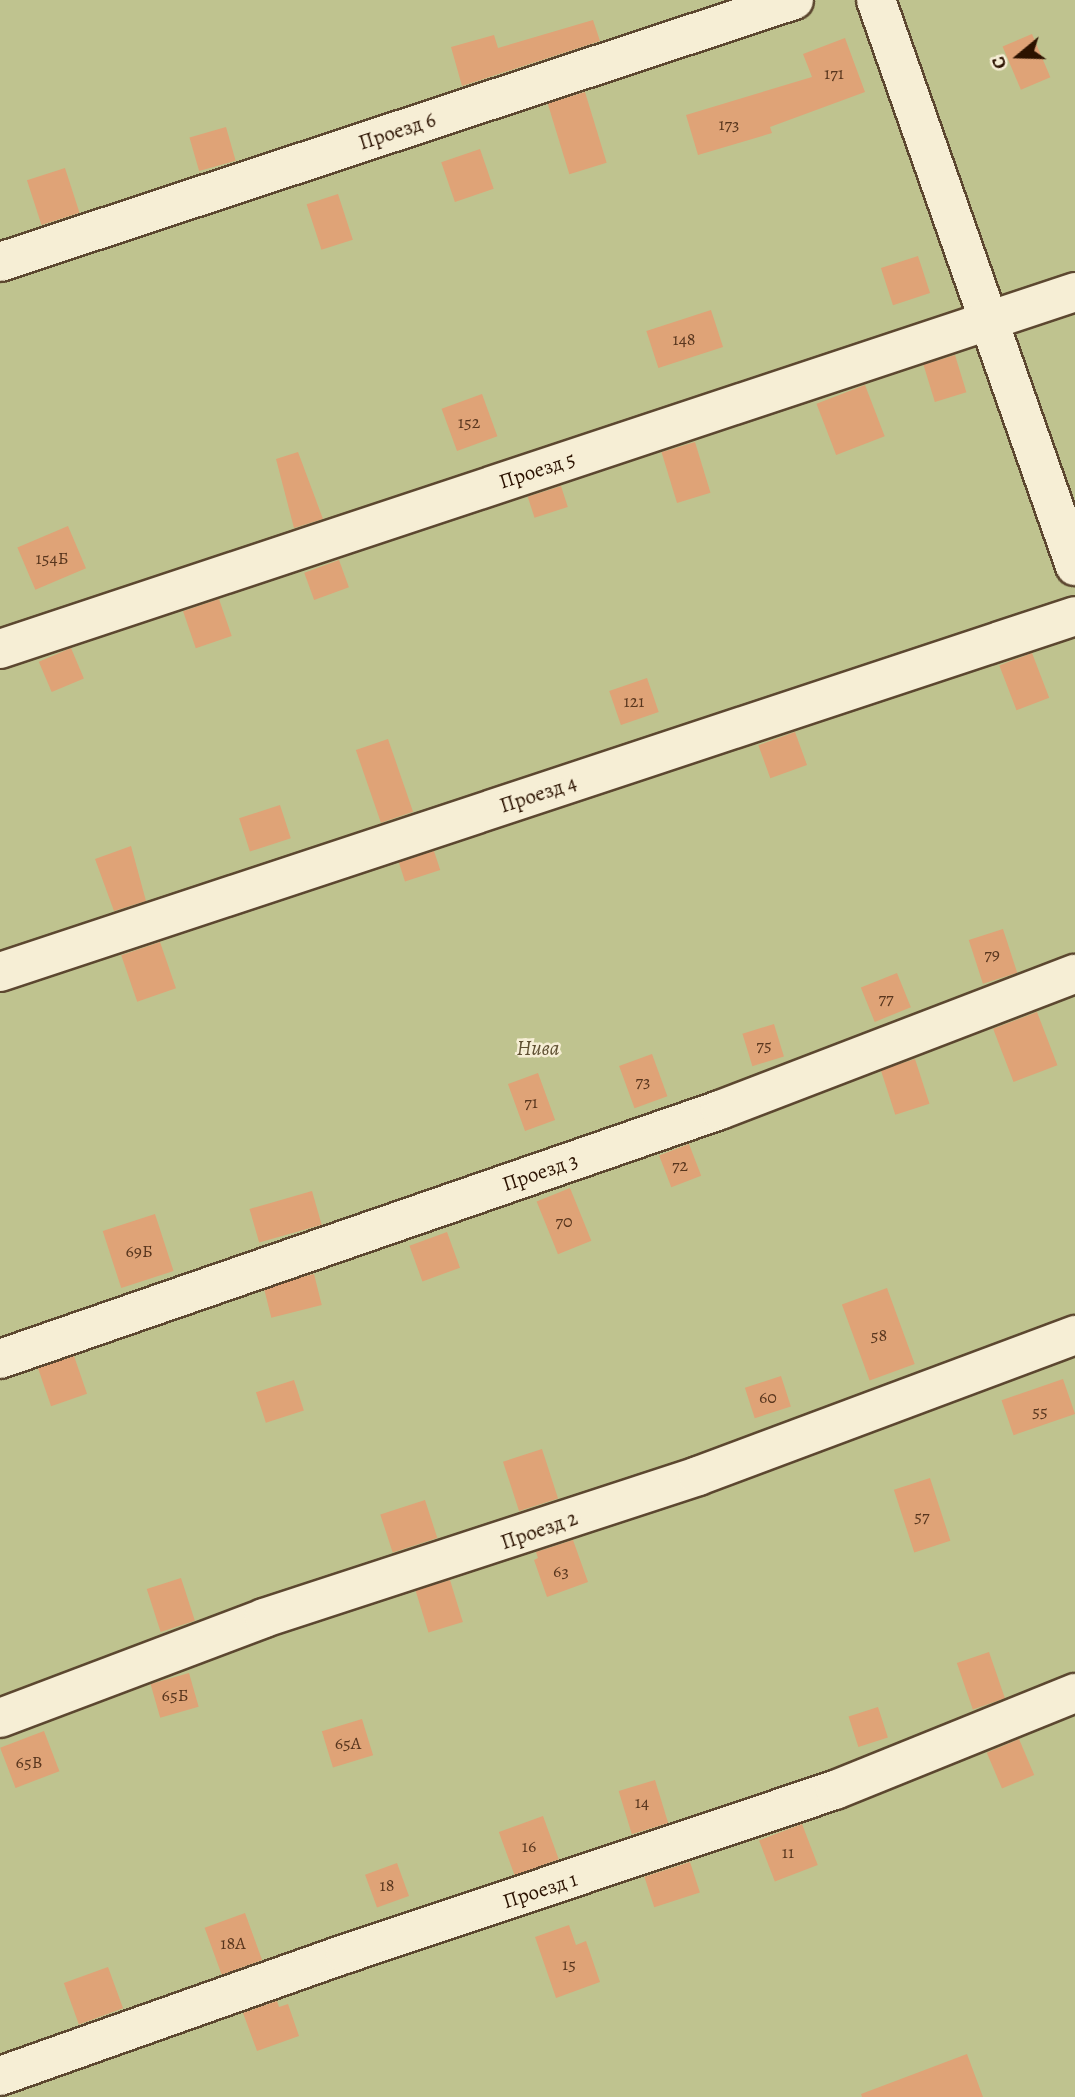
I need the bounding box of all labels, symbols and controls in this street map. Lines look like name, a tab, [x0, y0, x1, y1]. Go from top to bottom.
north arrow	[984, 21, 1054, 91]
text: С	[985, 53, 1013, 73]
house number: 171	[824, 62, 844, 84]
street label: Проезд 6	[355, 107, 439, 155]
house number: 173	[718, 113, 740, 135]
house number: 148	[672, 328, 696, 350]
house number: 152	[458, 411, 480, 433]
street label: Проезд 5	[496, 446, 578, 494]
house number: 154Б	[36, 547, 68, 569]
house number: 121	[624, 690, 644, 712]
street label: Проезд 4	[496, 770, 580, 818]
house number: 79	[984, 943, 1000, 965]
house number: 77	[878, 987, 894, 1009]
house number: 75	[756, 1034, 772, 1056]
park label: Нива	[516, 1035, 560, 1061]
house number: 73	[635, 1070, 651, 1092]
house number: 71	[524, 1091, 538, 1113]
street label: Проезд 3	[499, 1147, 581, 1197]
house number: 72	[672, 1154, 688, 1176]
house number: 70	[555, 1210, 573, 1232]
house number: 69Б	[125, 1240, 153, 1262]
house number: 58	[871, 1324, 887, 1346]
house number: 60	[759, 1386, 777, 1408]
house number: 55	[1032, 1400, 1048, 1422]
street label: Проезд 2	[497, 1505, 581, 1555]
house number: 57	[914, 1505, 930, 1527]
house number: 63	[553, 1560, 569, 1582]
house number: 65Б	[162, 1684, 188, 1706]
house number: 65А	[335, 1732, 361, 1754]
house number: 65В	[16, 1751, 42, 1773]
house number: 14	[635, 1791, 649, 1813]
house number: 16	[522, 1835, 536, 1857]
house number: 11	[782, 1841, 794, 1863]
street label: Проезд 1	[500, 1866, 580, 1914]
house number: 18	[380, 1874, 394, 1896]
house number: 18А	[220, 1932, 246, 1954]
house number: 15	[562, 1953, 576, 1975]

